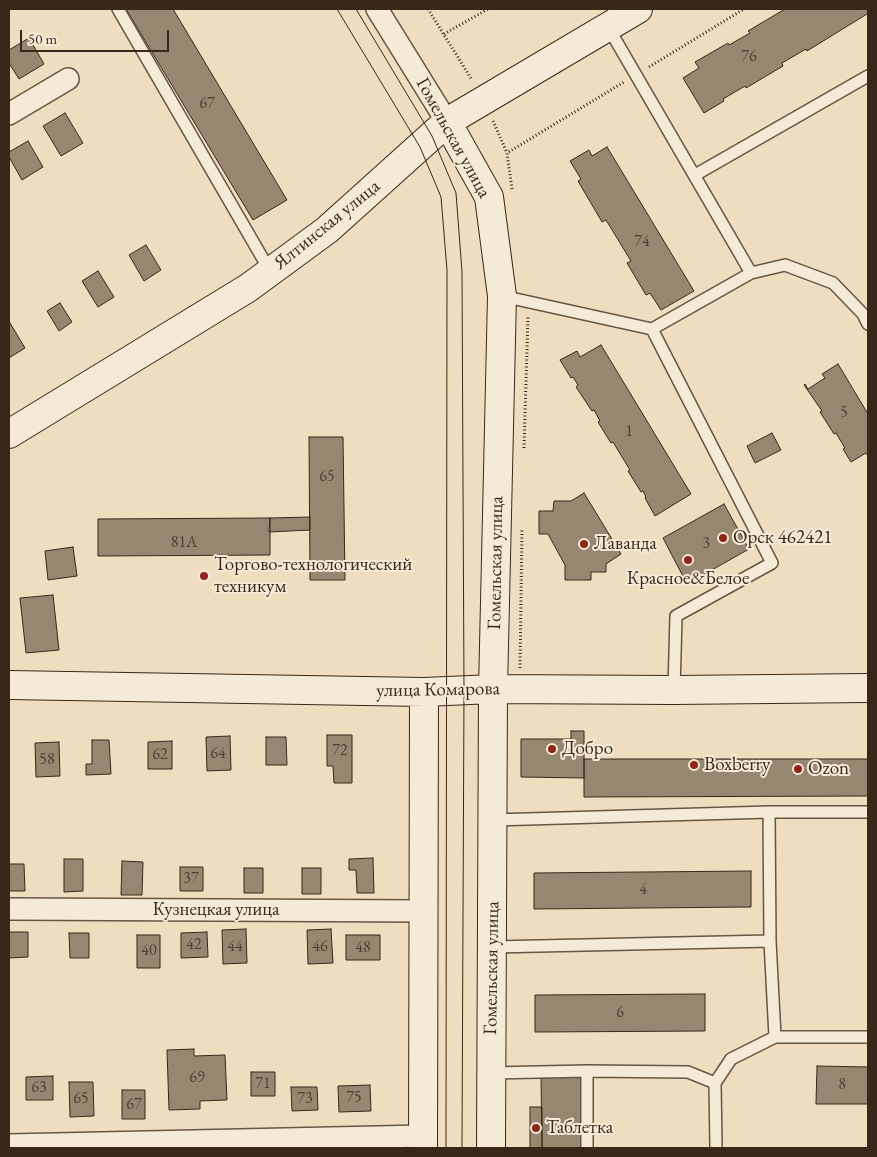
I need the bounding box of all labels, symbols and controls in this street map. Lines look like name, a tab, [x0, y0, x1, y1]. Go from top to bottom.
scale bar	[22, 20, 171, 52]
text: 50 m	[28, 29, 57, 48]
house number: 76	[741, 47, 757, 67]
street label: Гомельская улица	[411, 74, 495, 202]
house number: 67	[199, 94, 215, 114]
street label: Ялтинская улица	[269, 175, 385, 275]
house number: 74	[634, 232, 650, 252]
house number: 5	[840, 403, 848, 423]
house number: 1	[625, 422, 633, 442]
house number: 65	[319, 467, 335, 487]
street label: Гомельская улица	[483, 496, 509, 630]
place label: Орск 462421	[733, 527, 832, 549]
marker: Орск 462421	[717, 532, 729, 544]
house number: 81А	[171, 533, 197, 553]
place label: Лаванда	[594, 533, 657, 555]
house number: 3	[702, 534, 710, 554]
marker: Лаванда	[578, 538, 590, 550]
place label: Торгово-технологический техникум	[214, 554, 412, 598]
marker: Красное&Белое	[682, 554, 694, 566]
place label: Красное&Белое	[627, 568, 749, 590]
marker: Торгово-технологический техникум	[198, 570, 210, 582]
street label: улица Комарова	[376, 678, 500, 702]
place label: Добро	[562, 738, 613, 760]
house number: 72	[332, 741, 348, 761]
marker: Добро	[546, 743, 558, 755]
house number: 64	[210, 744, 226, 764]
house number: 62	[152, 745, 168, 765]
house number: 58	[39, 750, 55, 770]
place label: Boxberry	[704, 754, 770, 776]
place label: Ozon	[808, 758, 849, 780]
marker: Boxberry	[688, 759, 700, 771]
marker: Ozon	[792, 763, 804, 775]
house number: 37	[183, 869, 199, 889]
house number: 4	[639, 880, 647, 900]
street label: Кузнецкая улица	[152, 899, 280, 921]
street label: Гомельская улица	[479, 901, 505, 1035]
house number: 42	[186, 935, 202, 955]
house number: 44	[227, 937, 243, 957]
house number: 46	[312, 937, 328, 957]
house number: 48	[355, 938, 371, 958]
house number: 40	[141, 941, 157, 961]
house number: 6	[616, 1003, 624, 1023]
house number: 69	[189, 1068, 205, 1088]
house number: 71	[255, 1074, 271, 1094]
house number: 8	[838, 1075, 846, 1095]
house number: 63	[31, 1078, 47, 1098]
house number: 75	[346, 1088, 362, 1108]
house number: 65	[73, 1089, 89, 1109]
house number: 73	[297, 1089, 313, 1109]
house number: 67	[126, 1095, 142, 1115]
place label: Таблетка	[546, 1117, 613, 1139]
marker: Таблетка	[530, 1122, 542, 1134]

